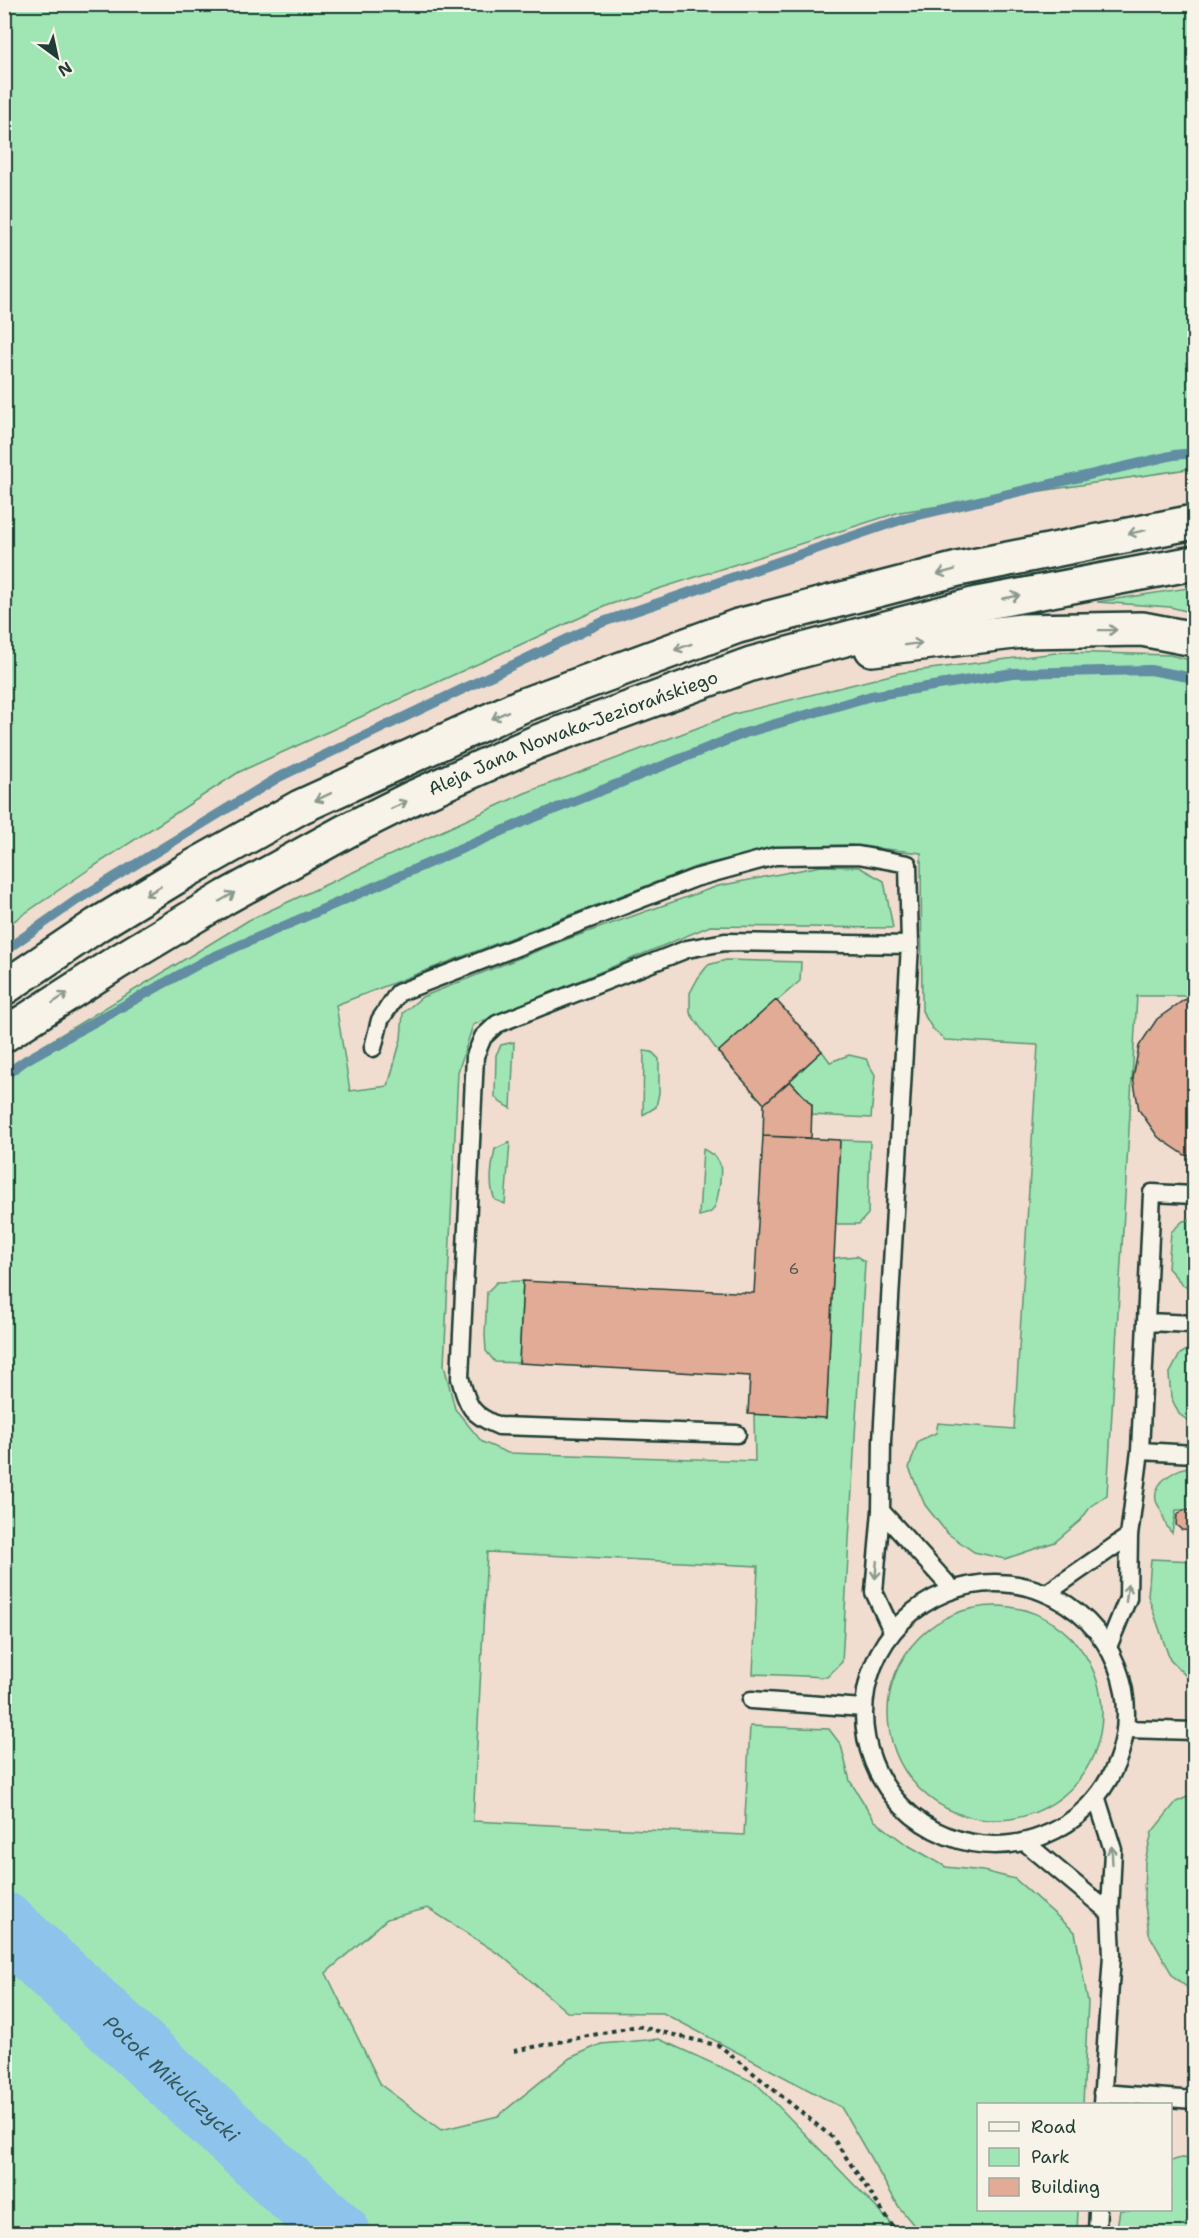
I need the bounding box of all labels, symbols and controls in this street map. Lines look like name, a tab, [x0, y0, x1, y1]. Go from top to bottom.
north arrow	[27, 27, 87, 87]
text: N	[54, 57, 76, 81]
one-way arrow	[1128, 527, 1147, 538]
one-way arrow	[937, 566, 956, 578]
one-way arrow	[1001, 591, 1020, 602]
one-way arrow	[1097, 624, 1117, 636]
one-way arrow	[903, 638, 923, 649]
one-way arrow	[674, 642, 693, 653]
street label: Aleja Jana Nowaka-Jeziorańskiego	[424, 665, 721, 801]
one-way arrow	[492, 710, 510, 722]
one-way arrow	[315, 791, 333, 803]
one-way arrow	[389, 799, 407, 810]
one-way arrow	[145, 886, 162, 898]
one-way arrow	[217, 891, 235, 902]
one-way arrow	[51, 992, 68, 1004]
house number: 6	[789, 1259, 799, 1279]
one-way arrow	[870, 1559, 881, 1579]
one-way arrow	[1122, 1584, 1133, 1603]
one-way arrow	[1107, 1846, 1118, 1866]
water label: Potok Mikulczycki	[98, 2010, 245, 2148]
legend	[977, 2103, 1172, 2211]
text: Road	[1031, 2115, 1076, 2139]
text: Park	[1031, 2145, 1070, 2169]
text: Building	[1031, 2175, 1100, 2199]

